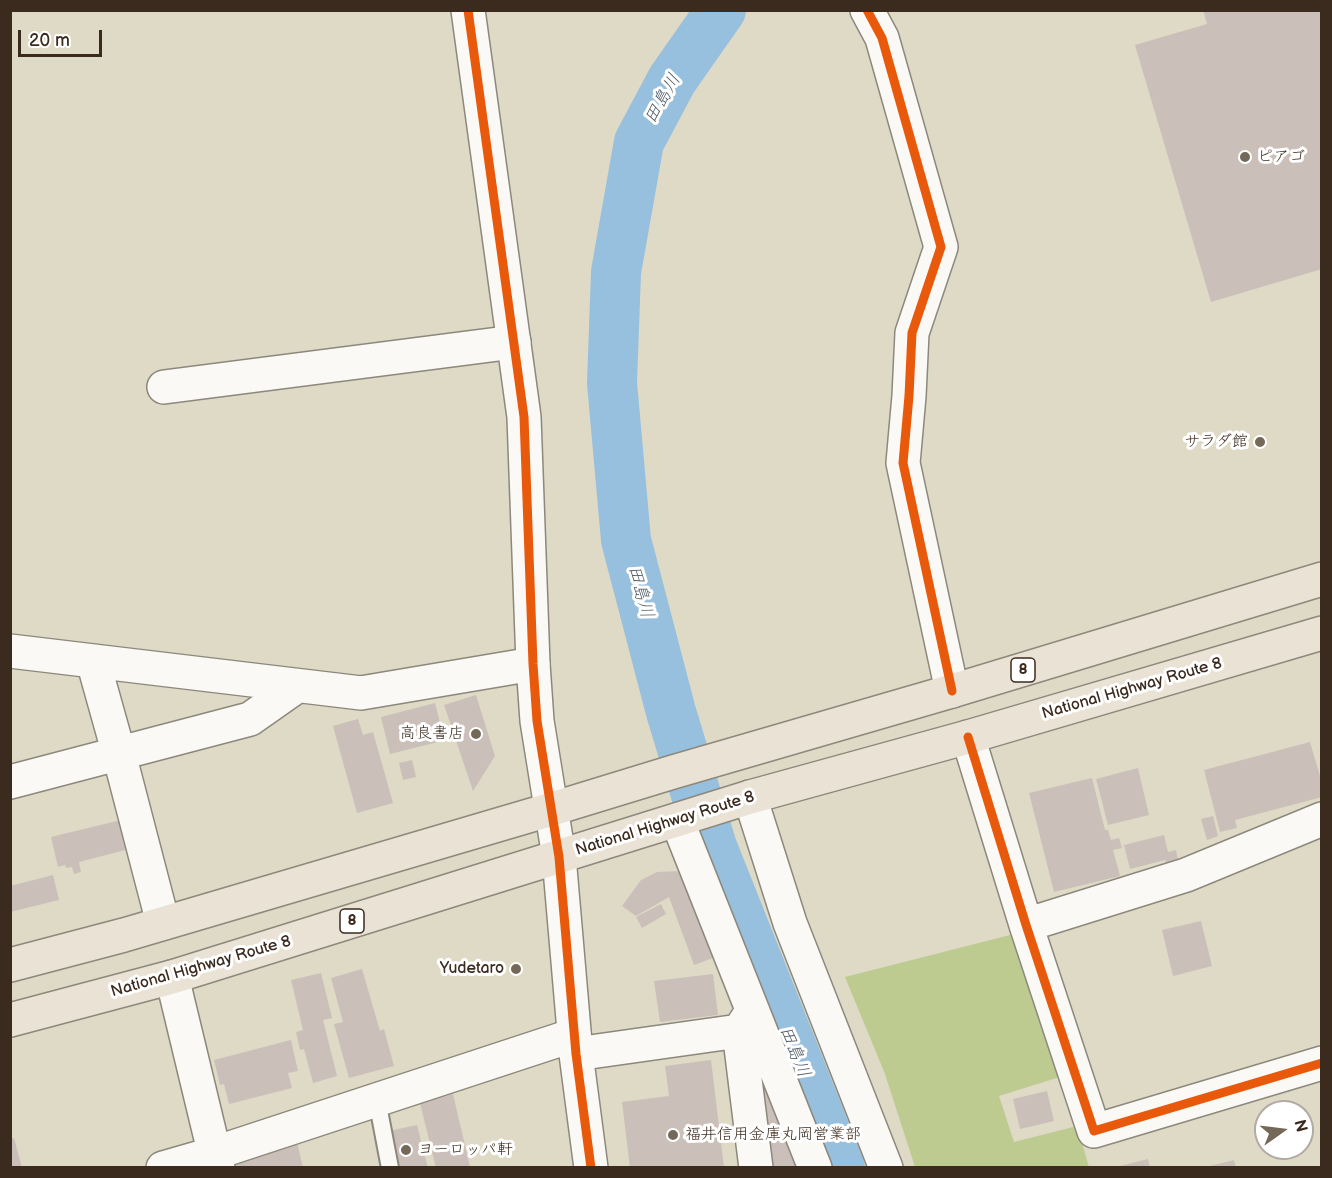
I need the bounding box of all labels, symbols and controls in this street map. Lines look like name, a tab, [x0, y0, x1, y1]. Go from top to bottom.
scale bar	[21, 18, 105, 56]
text: 20 m	[29, 30, 70, 51]
water label: 田島川	[640, 70, 686, 128]
place label: ピアゴ	[1257, 147, 1305, 167]
marker: ピアゴ	[1238, 150, 1252, 164]
place label: サラダ館	[1184, 432, 1248, 452]
marker: サラダ館	[1253, 435, 1267, 449]
water label: 田島川	[623, 563, 657, 621]
street label: National Highway Route 8	[1040, 654, 1224, 724]
road number: 8	[1011, 658, 1035, 682]
place label: 高良書店	[400, 724, 464, 744]
marker: 高良書店	[469, 727, 483, 741]
street label: National Highway Route 8	[573, 788, 757, 860]
road number: 8	[340, 909, 364, 933]
street label: National Highway Route 8	[109, 932, 293, 1002]
place label: Yudetaro	[440, 959, 504, 979]
marker: Yudetaro	[509, 962, 523, 976]
water label: 田島川	[774, 1023, 814, 1081]
north arrow	[1254, 1100, 1314, 1160]
text: N	[1289, 1118, 1311, 1134]
place label: 福井信用金庫丸岡営業部	[685, 1125, 861, 1145]
marker: 福井信用金庫丸岡営業部	[666, 1128, 680, 1142]
place label: ヨーロッパ軒	[418, 1140, 513, 1160]
marker: ヨーロッパ軒	[399, 1143, 413, 1157]

